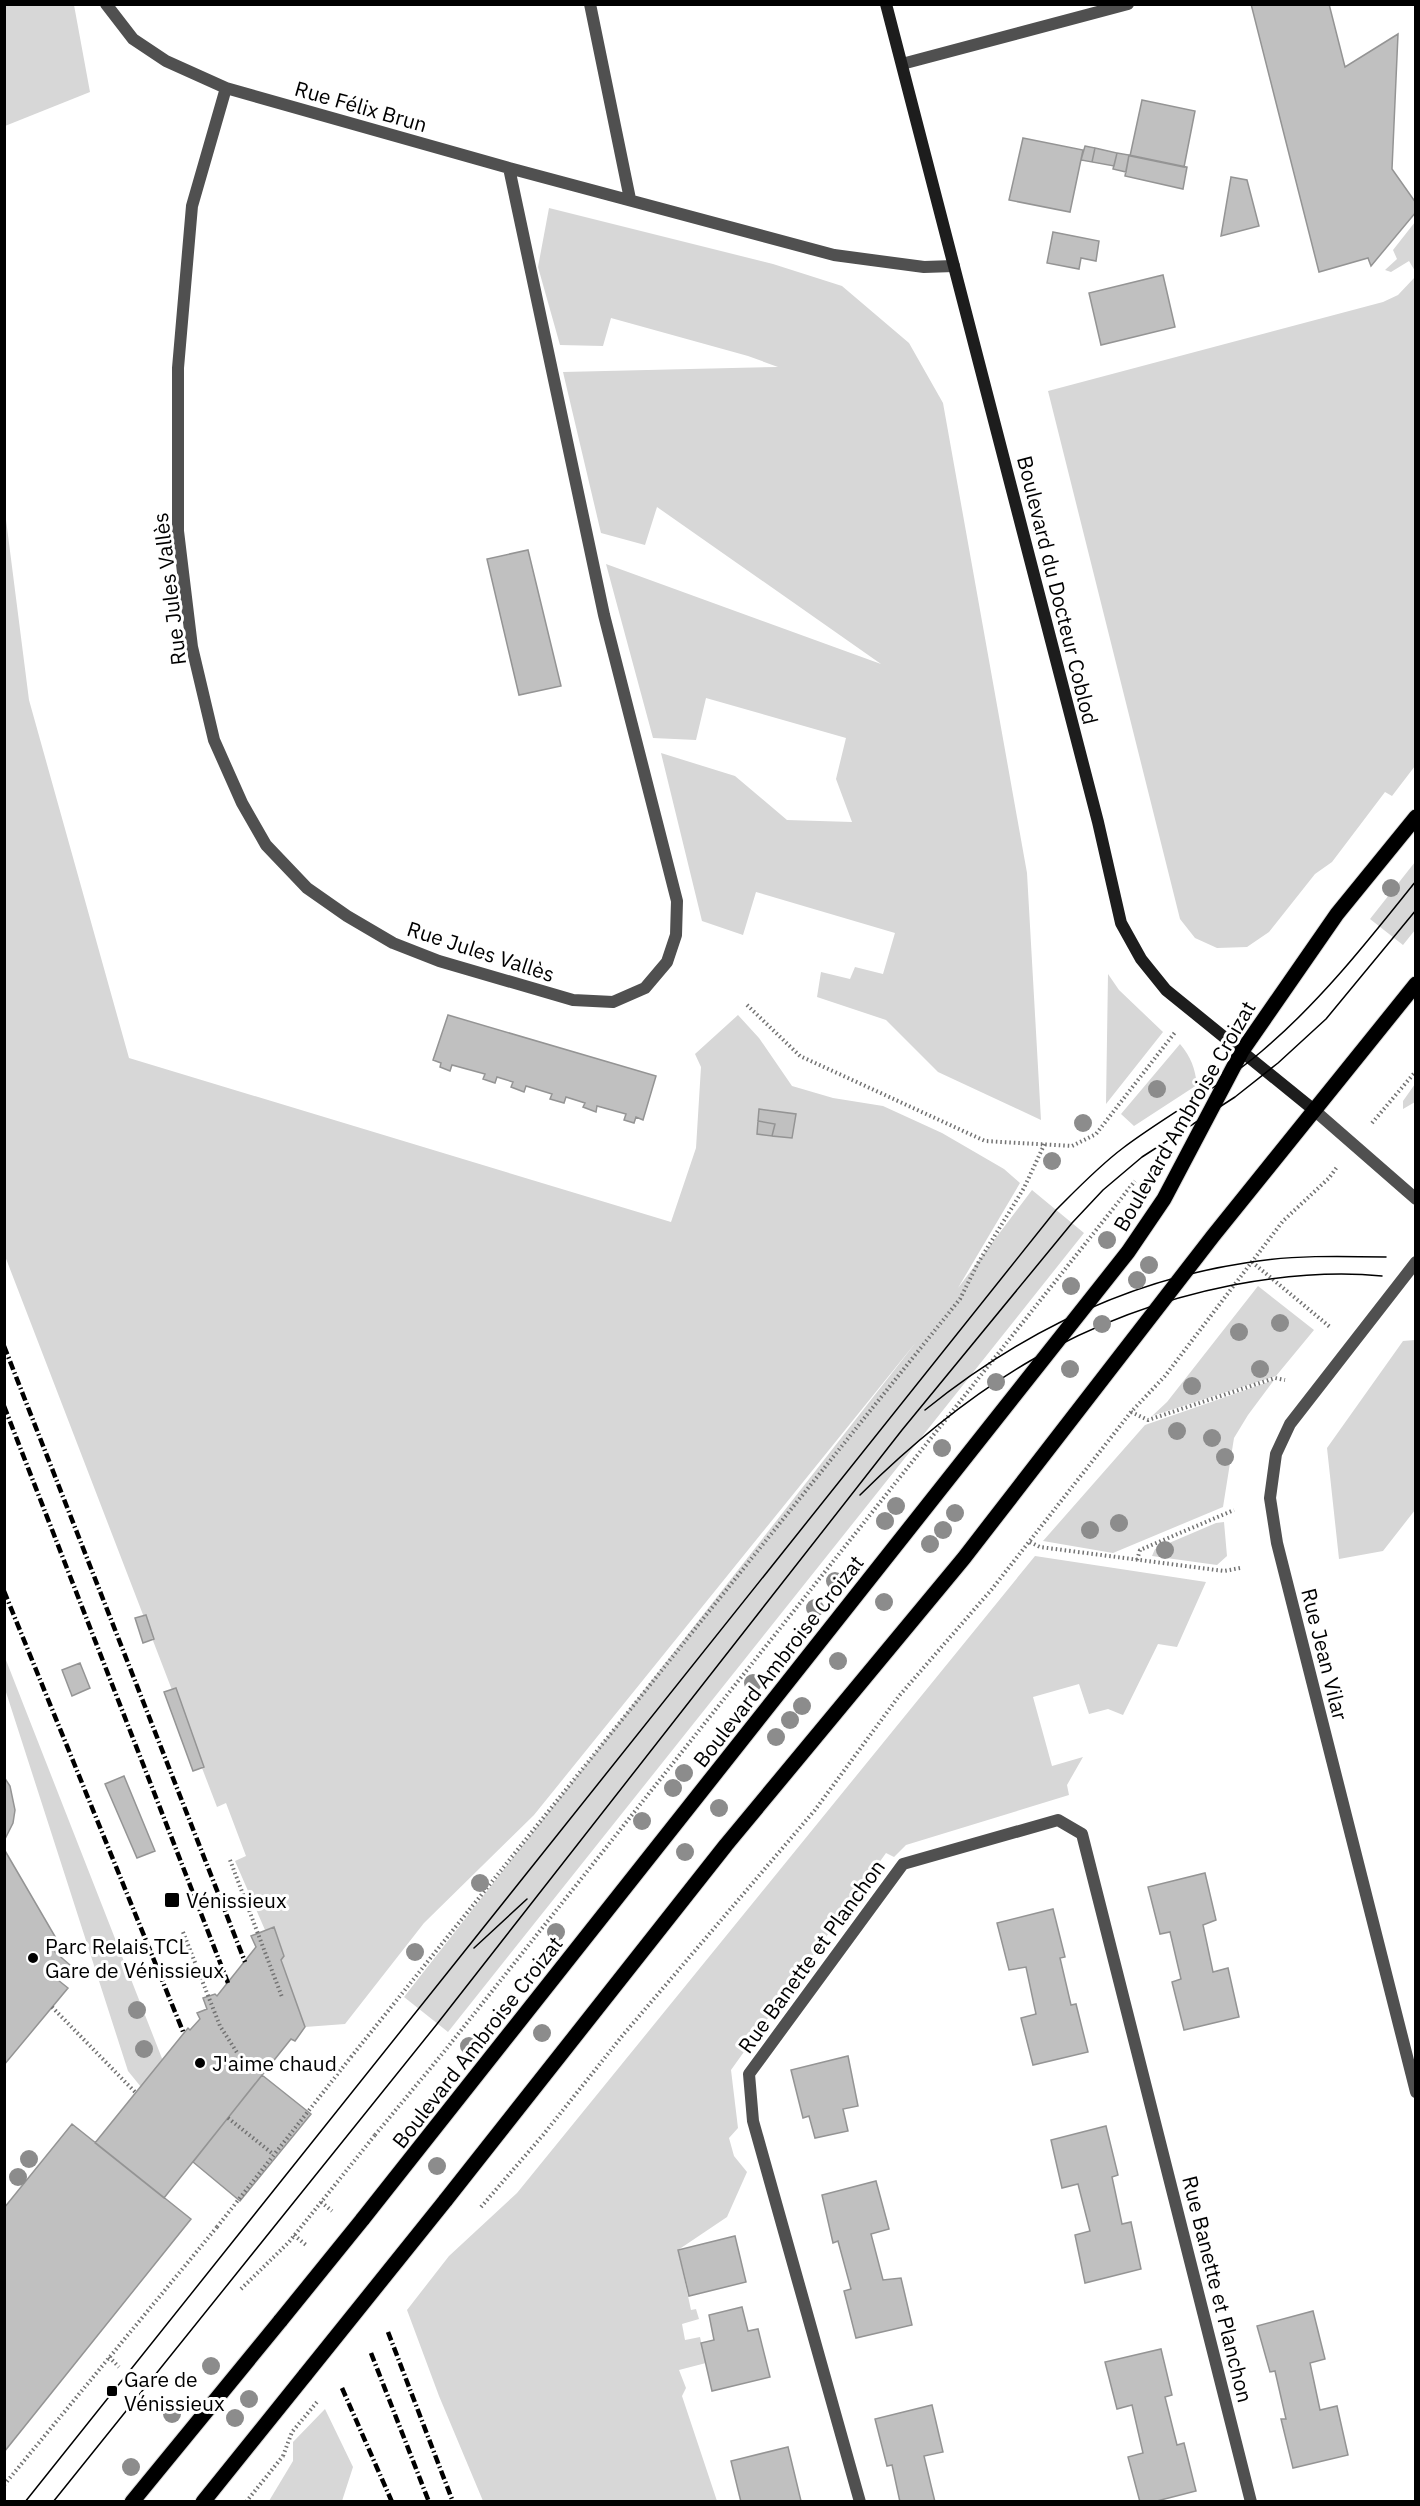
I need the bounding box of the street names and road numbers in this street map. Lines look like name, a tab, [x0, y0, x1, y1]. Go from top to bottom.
street label: Rue Félix Brun	[292, 74, 430, 138]
street label: Boulevard du Docteur Coblod	[1011, 453, 1105, 727]
street label: Rue Jules Vallès	[146, 511, 192, 667]
street label: Rue Jules Vallès	[404, 914, 558, 988]
street label: Boulevard Ambroise Croizat	[1106, 996, 1262, 1236]
street label: Boulevard Ambroise Croizat	[686, 1549, 870, 1773]
street label: Rue Jean Vilar	[1295, 1585, 1355, 1723]
street label: Rue Banette et Planchon	[731, 1854, 891, 2058]
street label: Boulevard Ambroise Croizat	[385, 1930, 569, 2154]
street label: Rue Banette et Planchon	[1176, 2173, 1260, 2405]

